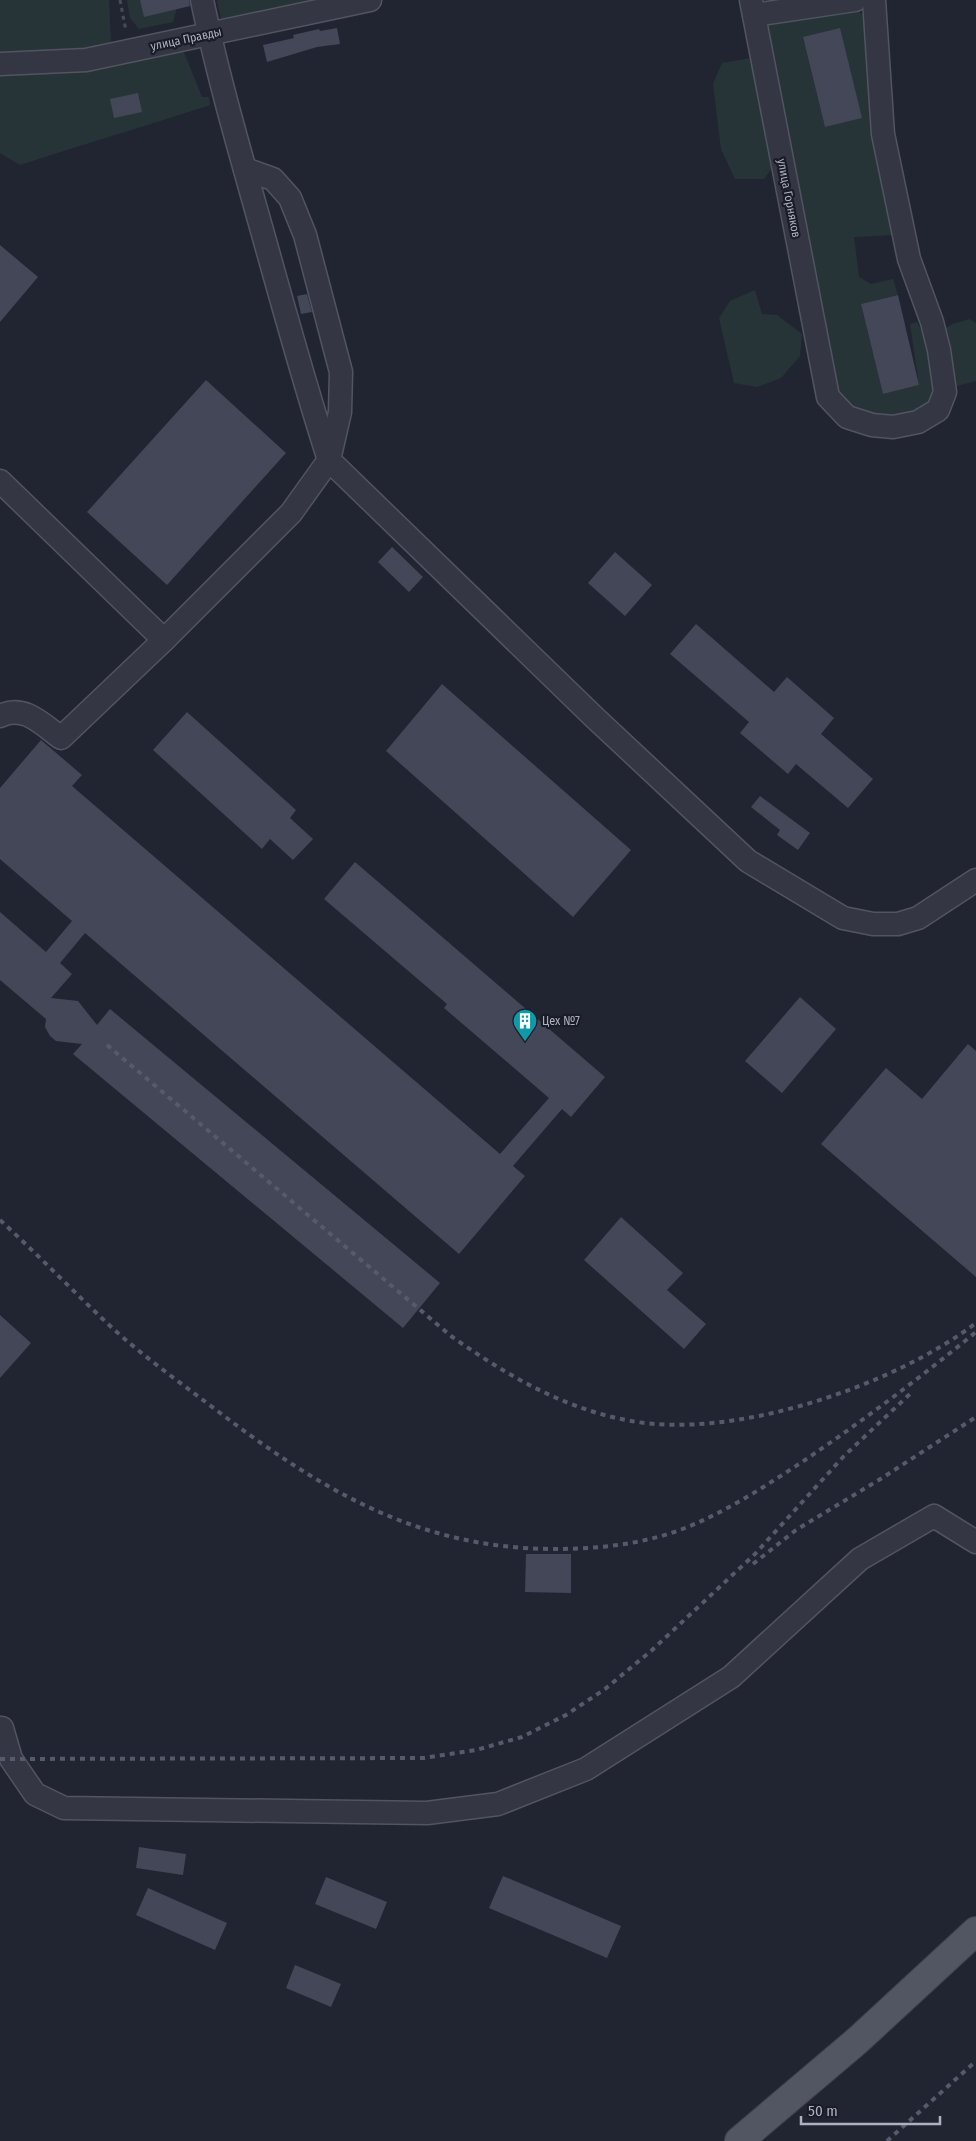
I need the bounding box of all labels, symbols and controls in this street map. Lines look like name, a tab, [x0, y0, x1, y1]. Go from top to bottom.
street label: улица Правды	[149, 25, 223, 53]
street label: улица Горняков	[774, 157, 804, 239]
building icon: Цех №7	[512, 1008, 538, 1042]
place label: Цех №7	[542, 1014, 580, 1028]
scale bar	[801, 2094, 940, 2126]
text: 50 m	[808, 2102, 838, 2120]

